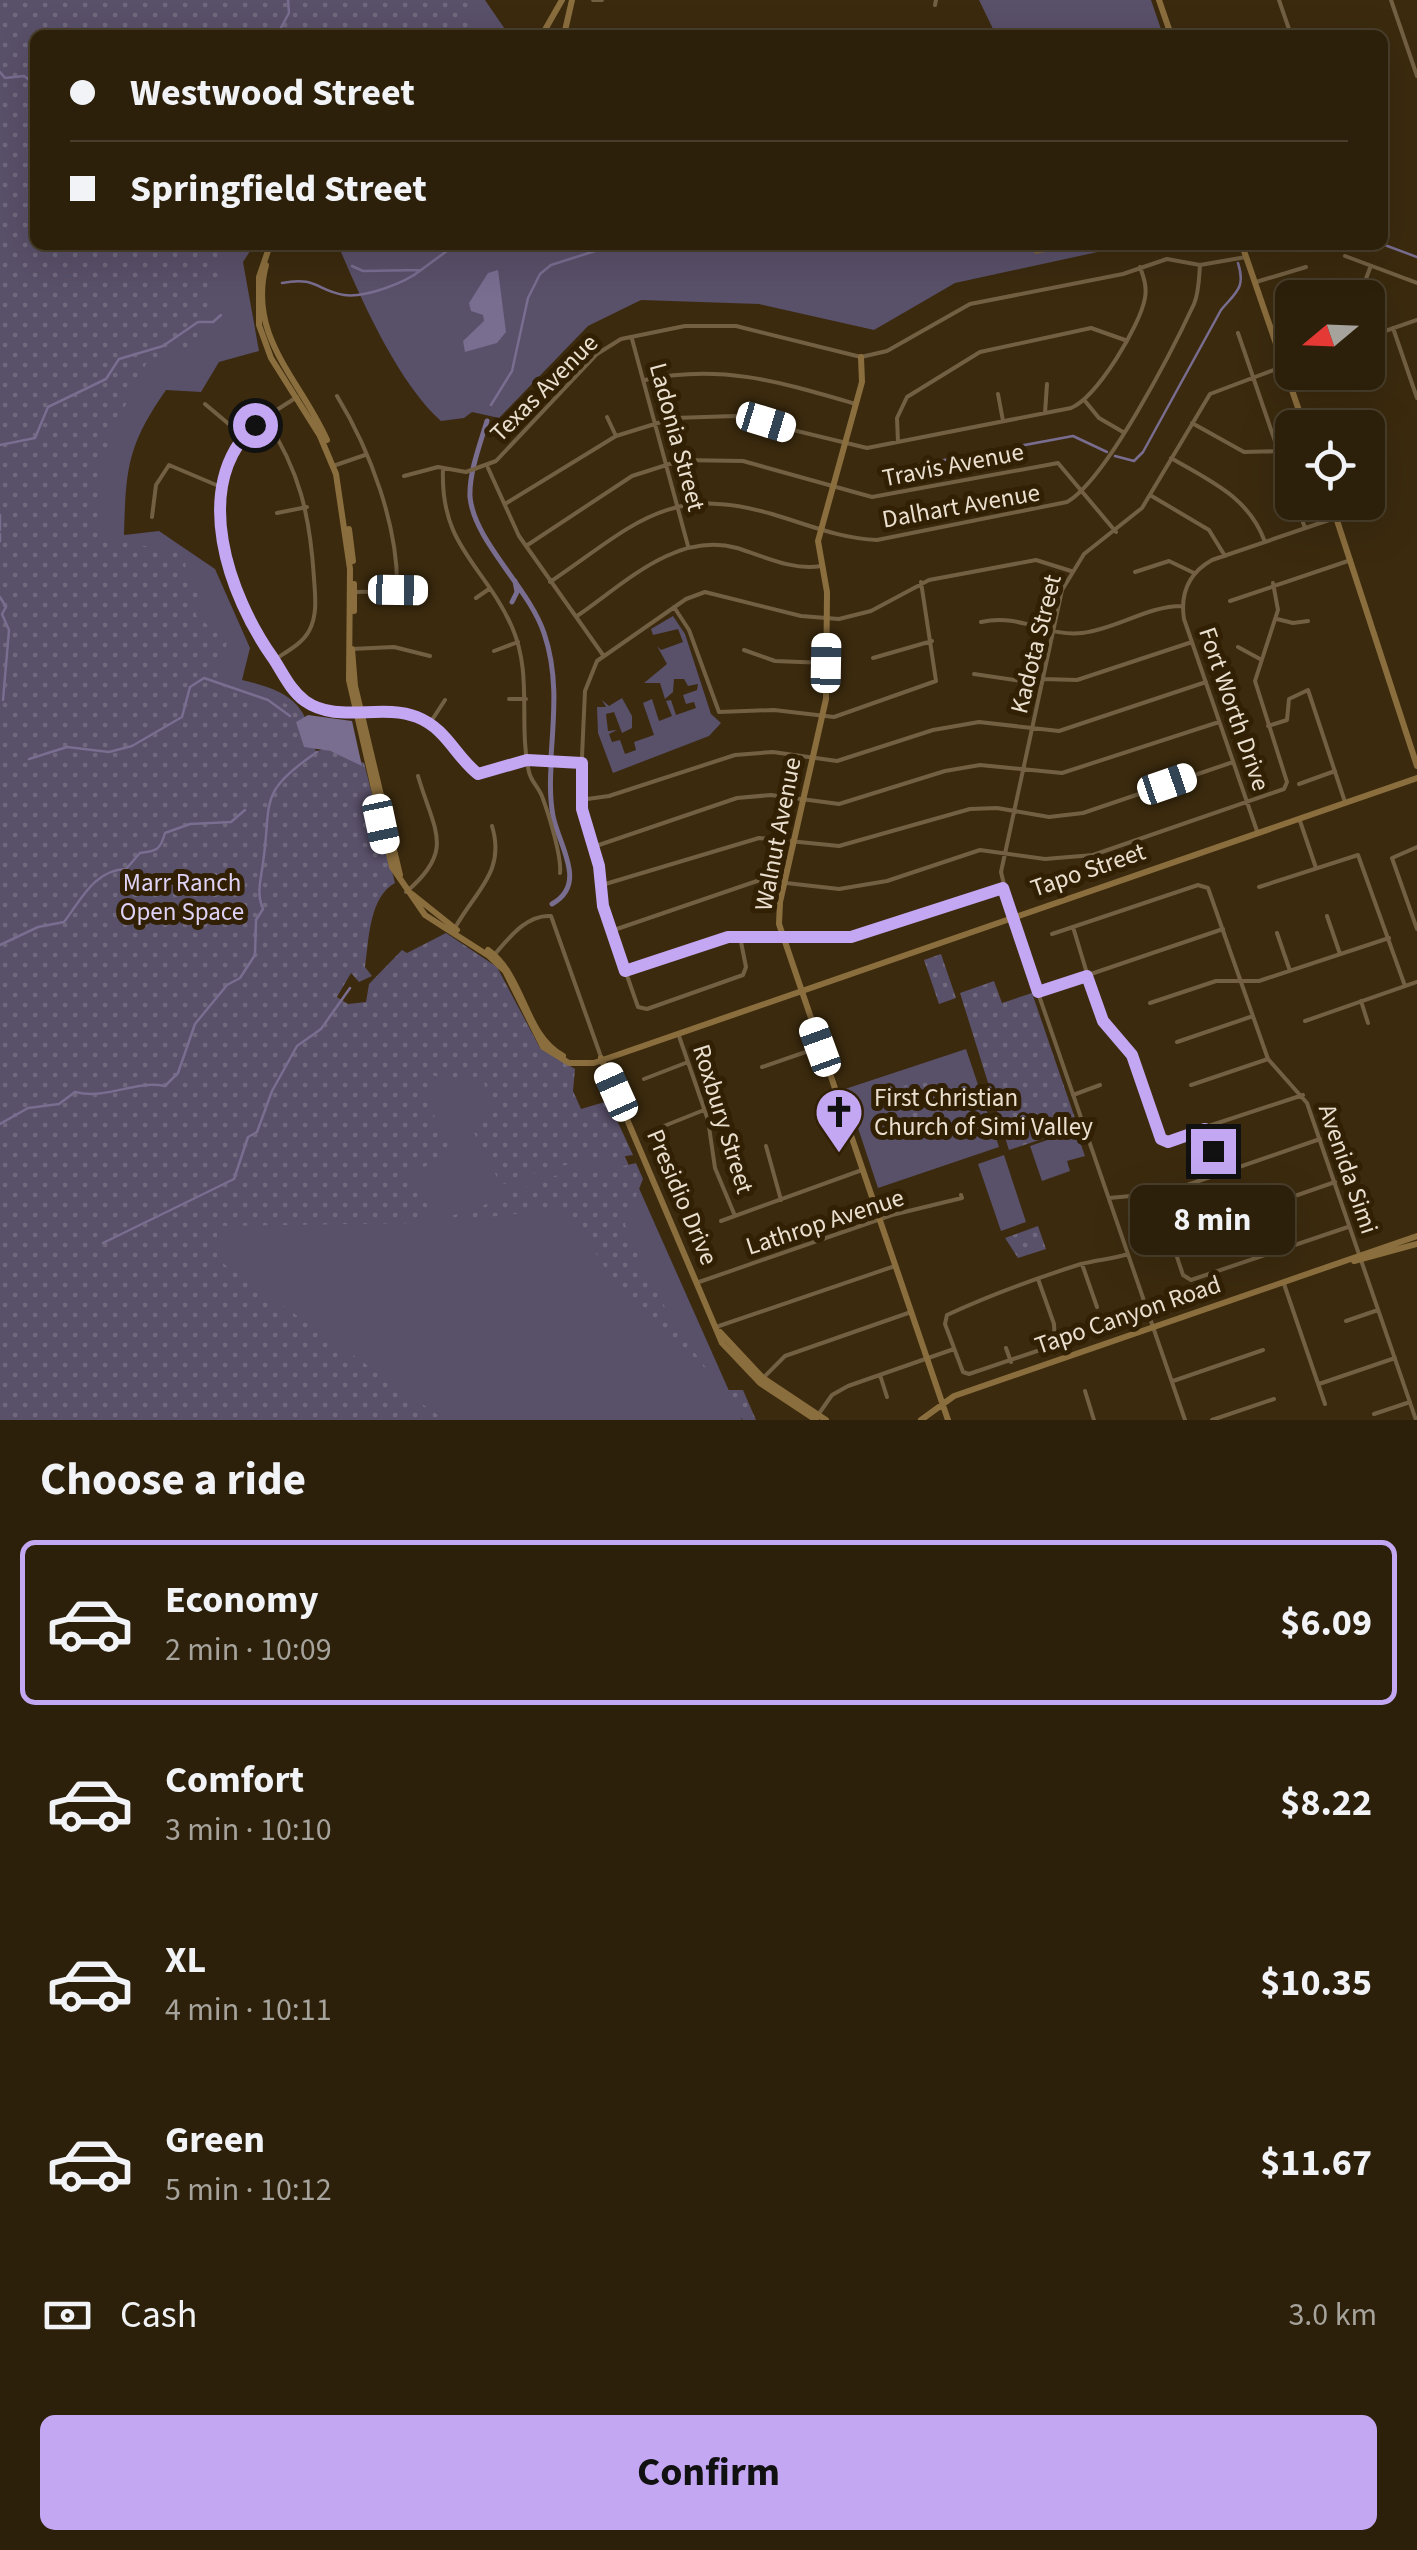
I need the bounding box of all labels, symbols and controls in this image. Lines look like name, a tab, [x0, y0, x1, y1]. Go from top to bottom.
text: Westwood Street	[130, 66, 415, 120]
text: Springfield Street	[130, 162, 427, 216]
north arrow	[1275, 280, 1385, 390]
map controls	[1275, 280, 1385, 520]
street label: Texas Avenue	[482, 326, 606, 450]
street label: Ladonia Street	[640, 359, 714, 516]
car	[733, 399, 799, 445]
route start	[233, 403, 278, 448]
button: locate	[1275, 410, 1385, 520]
street label: Travis Avenue	[879, 434, 1027, 496]
street label: Dalhart Avenue	[879, 474, 1043, 538]
street label: Kadota Street	[1001, 570, 1071, 717]
car	[368, 574, 428, 606]
street label: Fort Worth Drive	[1189, 622, 1279, 796]
car	[810, 633, 842, 693]
street label: Walnut Avenue	[745, 754, 811, 914]
car	[1134, 760, 1200, 808]
car	[360, 792, 402, 856]
street label: Tapo Street	[1026, 833, 1151, 906]
park label: Marr Ranch Open Space	[120, 865, 244, 930]
car	[796, 1014, 844, 1080]
street label: Roxbury Street	[683, 1040, 763, 1199]
car	[590, 1058, 642, 1126]
place label: First Christian Church of Simi Valley	[874, 1080, 1093, 1145]
church icon: First Christian Church of Simi Valley	[813, 1086, 865, 1154]
street label: Avenida Simi	[1309, 1099, 1387, 1239]
street label: Presidio Drive	[637, 1124, 727, 1270]
route end	[1191, 1129, 1236, 1174]
street label: Lathrop Avenue	[741, 1179, 909, 1265]
callout: 8 min	[1130, 1186, 1296, 1256]
text: 8 min	[1174, 1197, 1251, 1243]
street label: Tapo Canyon Road	[1030, 1266, 1226, 1364]
text: Choose a ride	[40, 1448, 306, 1512]
text: Economy	[165, 1573, 318, 1627]
icon: car	[45, 1578, 135, 1668]
text: $6.09	[1280, 1596, 1372, 1650]
text: 2 min · 10:09	[165, 1627, 332, 1673]
text: Comfort	[165, 1753, 304, 1807]
icon: car	[45, 1758, 135, 1848]
text: $8.22	[1280, 1776, 1372, 1830]
text: 3 min · 10:10	[165, 1807, 332, 1853]
text: XL	[165, 1933, 206, 1987]
icon: car	[45, 1938, 135, 2028]
text: $10.35	[1260, 1956, 1372, 2010]
text: 4 min · 10:11	[165, 1987, 332, 2033]
text: Green	[165, 2113, 265, 2167]
icon: car	[45, 2118, 135, 2208]
text: $11.67	[1260, 2136, 1372, 2190]
text: 5 min · 10:12	[165, 2167, 332, 2213]
icon: cash	[40, 2288, 95, 2343]
text: Cash	[120, 2288, 197, 2342]
text: 3.0 km	[1288, 2292, 1377, 2338]
button: Confirm	[40, 2415, 1377, 2530]

